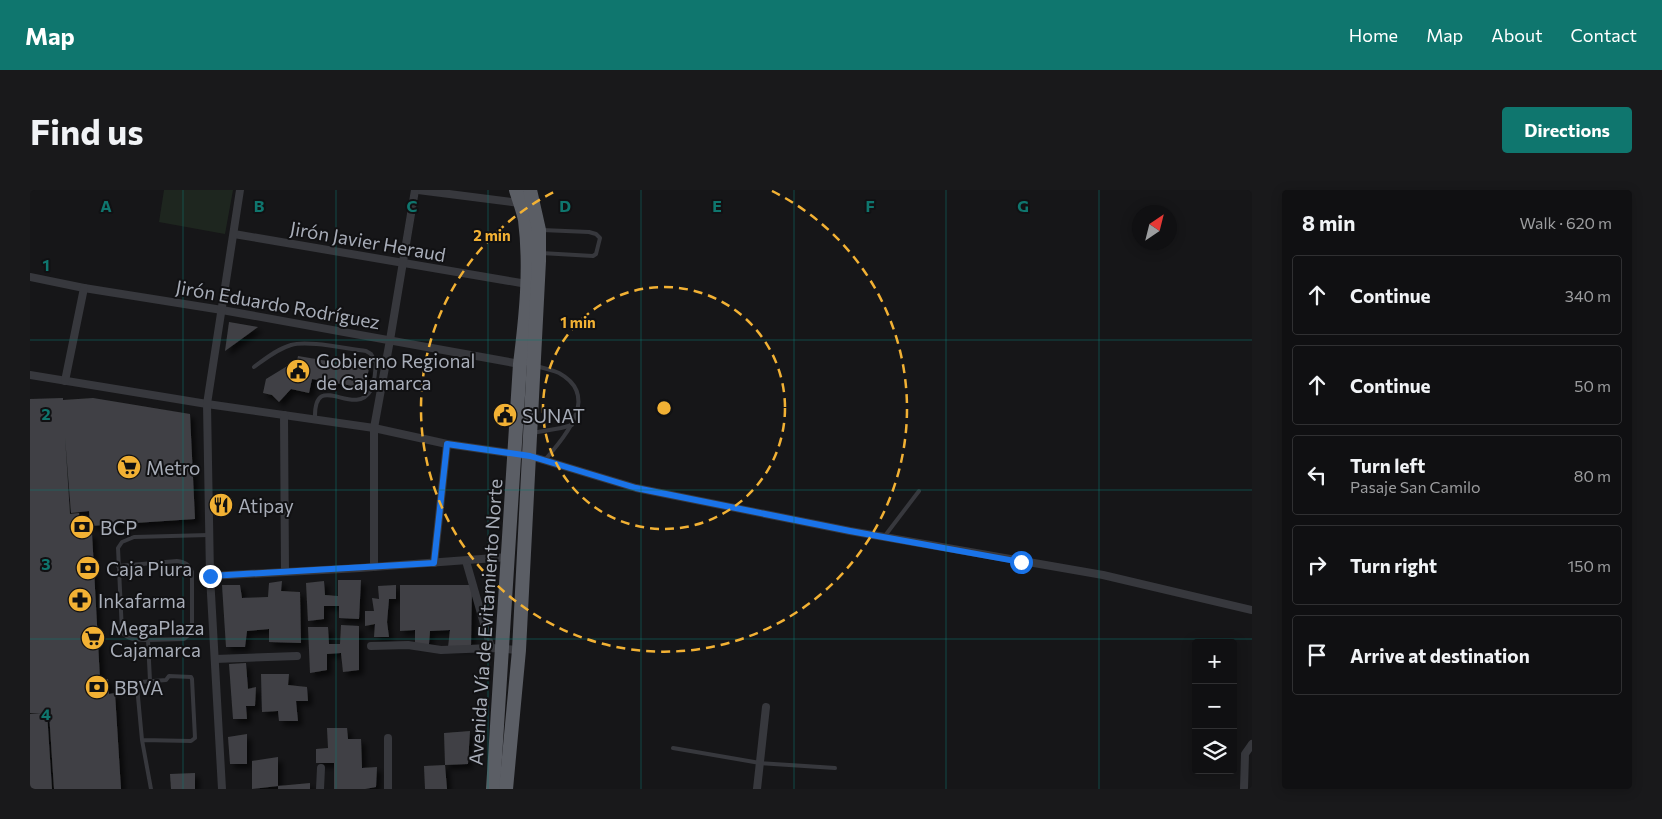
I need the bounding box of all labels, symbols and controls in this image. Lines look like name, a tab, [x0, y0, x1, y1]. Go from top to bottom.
text: Map	[25, 21, 75, 50]
text: Home	[1349, 24, 1398, 46]
text: Map	[1426, 24, 1463, 46]
text: About	[1491, 24, 1543, 46]
text: Contact	[1571, 24, 1637, 46]
button: Directions	[1502, 107, 1632, 153]
text: Find us	[30, 109, 144, 152]
text: A	[100, 196, 112, 215]
text: B	[254, 196, 265, 215]
text: C	[407, 196, 418, 215]
text: D	[559, 196, 571, 215]
text: E	[712, 196, 722, 215]
text: F	[865, 196, 875, 215]
text: G	[1017, 196, 1029, 215]
north arrow	[1132, 205, 1177, 250]
text: 8 min	[1302, 210, 1355, 235]
text: Walk · 620 m	[1520, 213, 1612, 232]
street label: Jirón Javier Heraud	[288, 216, 448, 266]
text: 2 min	[473, 226, 511, 244]
text: 1	[42, 255, 50, 274]
street label: Jirón Eduardo Rodríguez	[174, 275, 382, 333]
icon: ahead	[1303, 281, 1331, 309]
text: Continue	[1350, 284, 1430, 307]
text: 340 m	[1565, 286, 1611, 305]
text: 1 min	[560, 313, 596, 331]
place label: Gobierno Regional de Cajamarca	[316, 349, 475, 394]
public building icon: Gobierno Regional de Cajamarca	[285, 358, 311, 384]
icon: ahead	[1303, 371, 1331, 399]
text: Continue	[1350, 374, 1430, 397]
text: 50 m	[1574, 376, 1611, 395]
centre of rings	[655, 399, 673, 417]
public building icon: SUNAT	[492, 402, 518, 428]
text: 2	[41, 404, 51, 423]
place label: SUNAT	[522, 404, 585, 427]
supermarket icon: Metro	[116, 454, 142, 480]
text: Turn left	[1350, 454, 1425, 477]
place label: Metro	[146, 456, 200, 479]
icon: left	[1303, 461, 1331, 489]
text: 80 m	[1574, 466, 1611, 485]
text: Pasaje San Camilo	[1350, 477, 1481, 496]
street label: Avenida Vía de Evitamiento Norte	[464, 478, 506, 766]
restaurant icon: Atipay	[208, 492, 234, 518]
place label: Atipay	[238, 494, 294, 517]
bank icon: BCP	[69, 514, 95, 540]
place label: BCP	[100, 516, 137, 539]
route start	[1010, 551, 1033, 574]
icon: right	[1303, 551, 1331, 579]
text: 3	[41, 554, 51, 573]
text: Turn right	[1350, 554, 1437, 577]
bank icon: Caja Piura	[75, 555, 101, 581]
text: 150 m	[1568, 556, 1611, 575]
place label: Caja Piura	[106, 557, 192, 580]
route end	[199, 565, 222, 588]
pharmacy icon: Inkafarma	[67, 587, 93, 613]
place label: Inkafarma	[98, 589, 186, 612]
place label: MegaPlaza Cajamarca	[110, 616, 204, 661]
supermarket icon: MegaPlaza Cajamarca	[80, 625, 106, 651]
map controls	[1192, 639, 1237, 774]
button: +	[1192, 639, 1237, 684]
icon: arrive	[1303, 641, 1331, 669]
text: Arrive at destination	[1350, 644, 1530, 667]
bank icon: BBVA	[84, 674, 110, 700]
place label: BBVA	[114, 676, 163, 699]
button: −	[1192, 684, 1237, 729]
text: 4	[41, 704, 51, 723]
button: layers	[1192, 729, 1237, 774]

